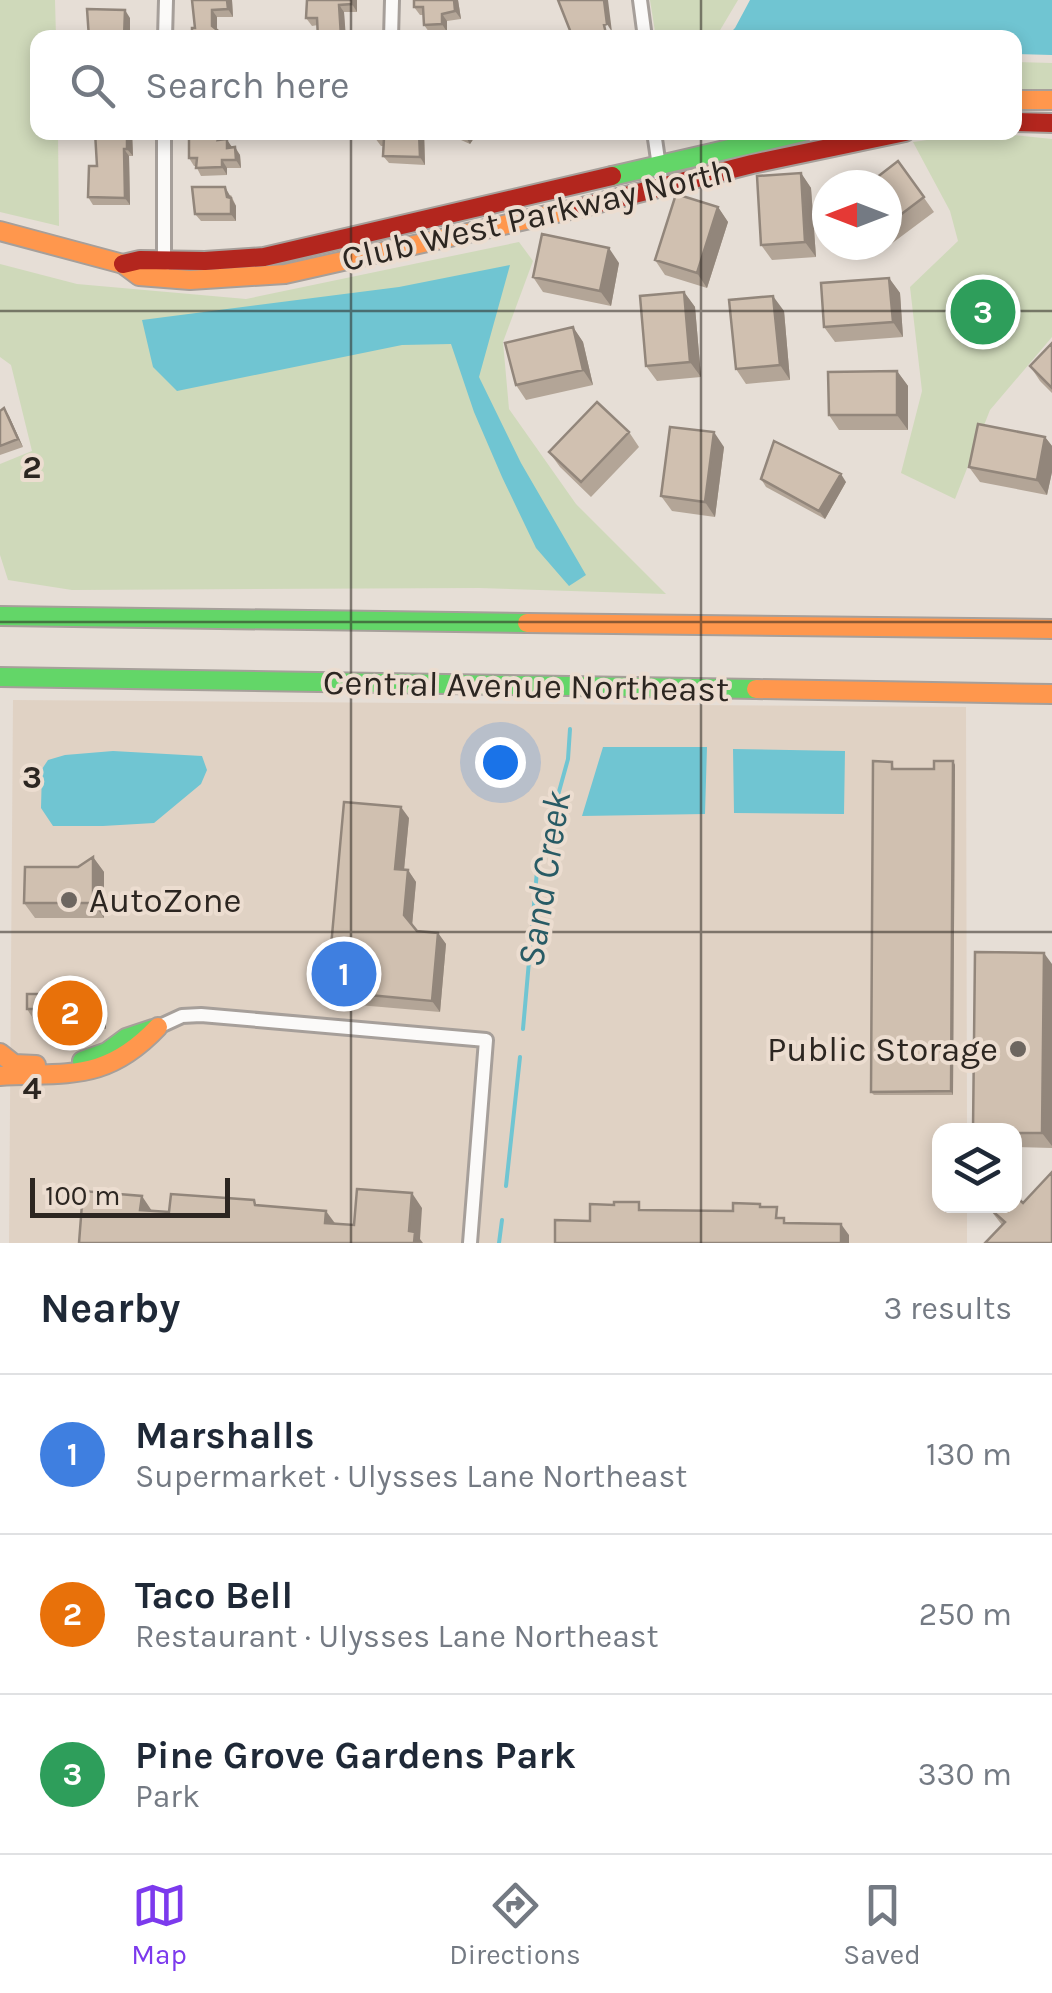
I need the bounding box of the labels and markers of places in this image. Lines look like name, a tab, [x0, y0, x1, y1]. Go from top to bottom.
pin: 3	[950, 274, 1016, 350]
place label: AutoZone	[89, 880, 242, 921]
marker: AutoZone	[58, 889, 80, 911]
pin: 1	[312, 936, 376, 1012]
pin: 2	[38, 976, 102, 1050]
place label: Public Storage	[767, 1029, 998, 1070]
marker: Public Storage	[1007, 1038, 1029, 1060]

